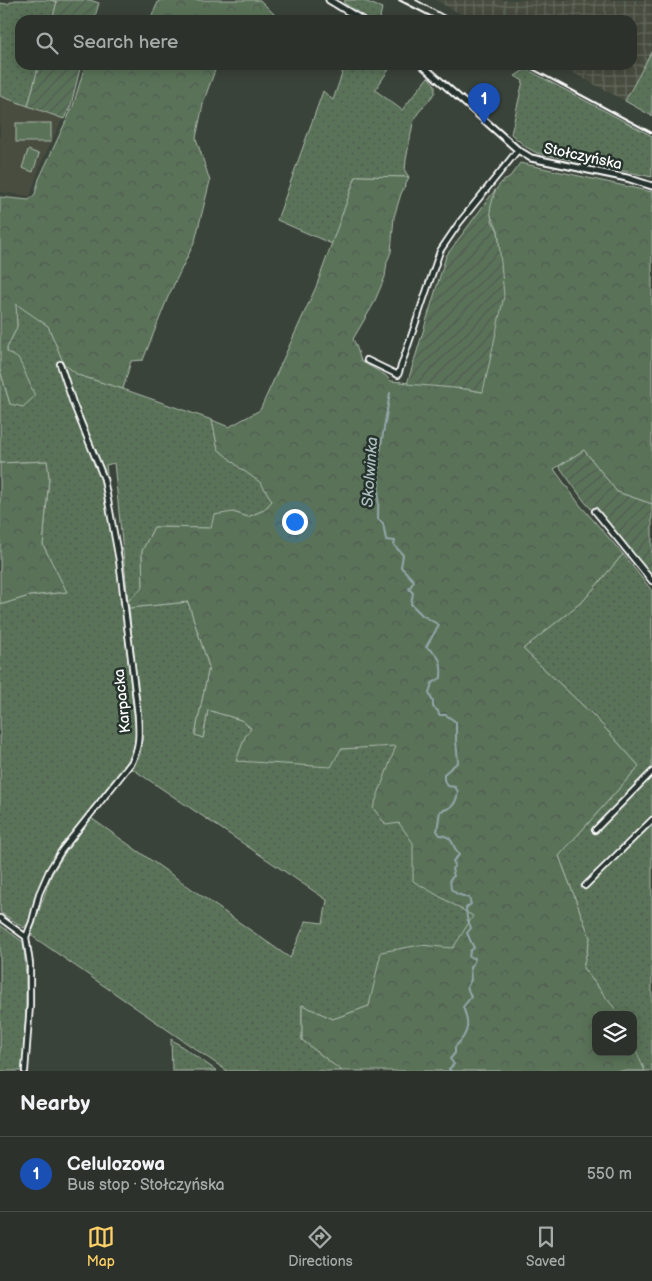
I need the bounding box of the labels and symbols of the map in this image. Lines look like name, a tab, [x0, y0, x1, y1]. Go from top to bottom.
pin: 1	[468, 83, 500, 124]
street label: Stołczyńska	[542, 139, 624, 174]
water label: Skolwinka	[359, 436, 382, 508]
your location	[282, 509, 308, 535]
street label: Karpacka	[110, 668, 135, 734]

